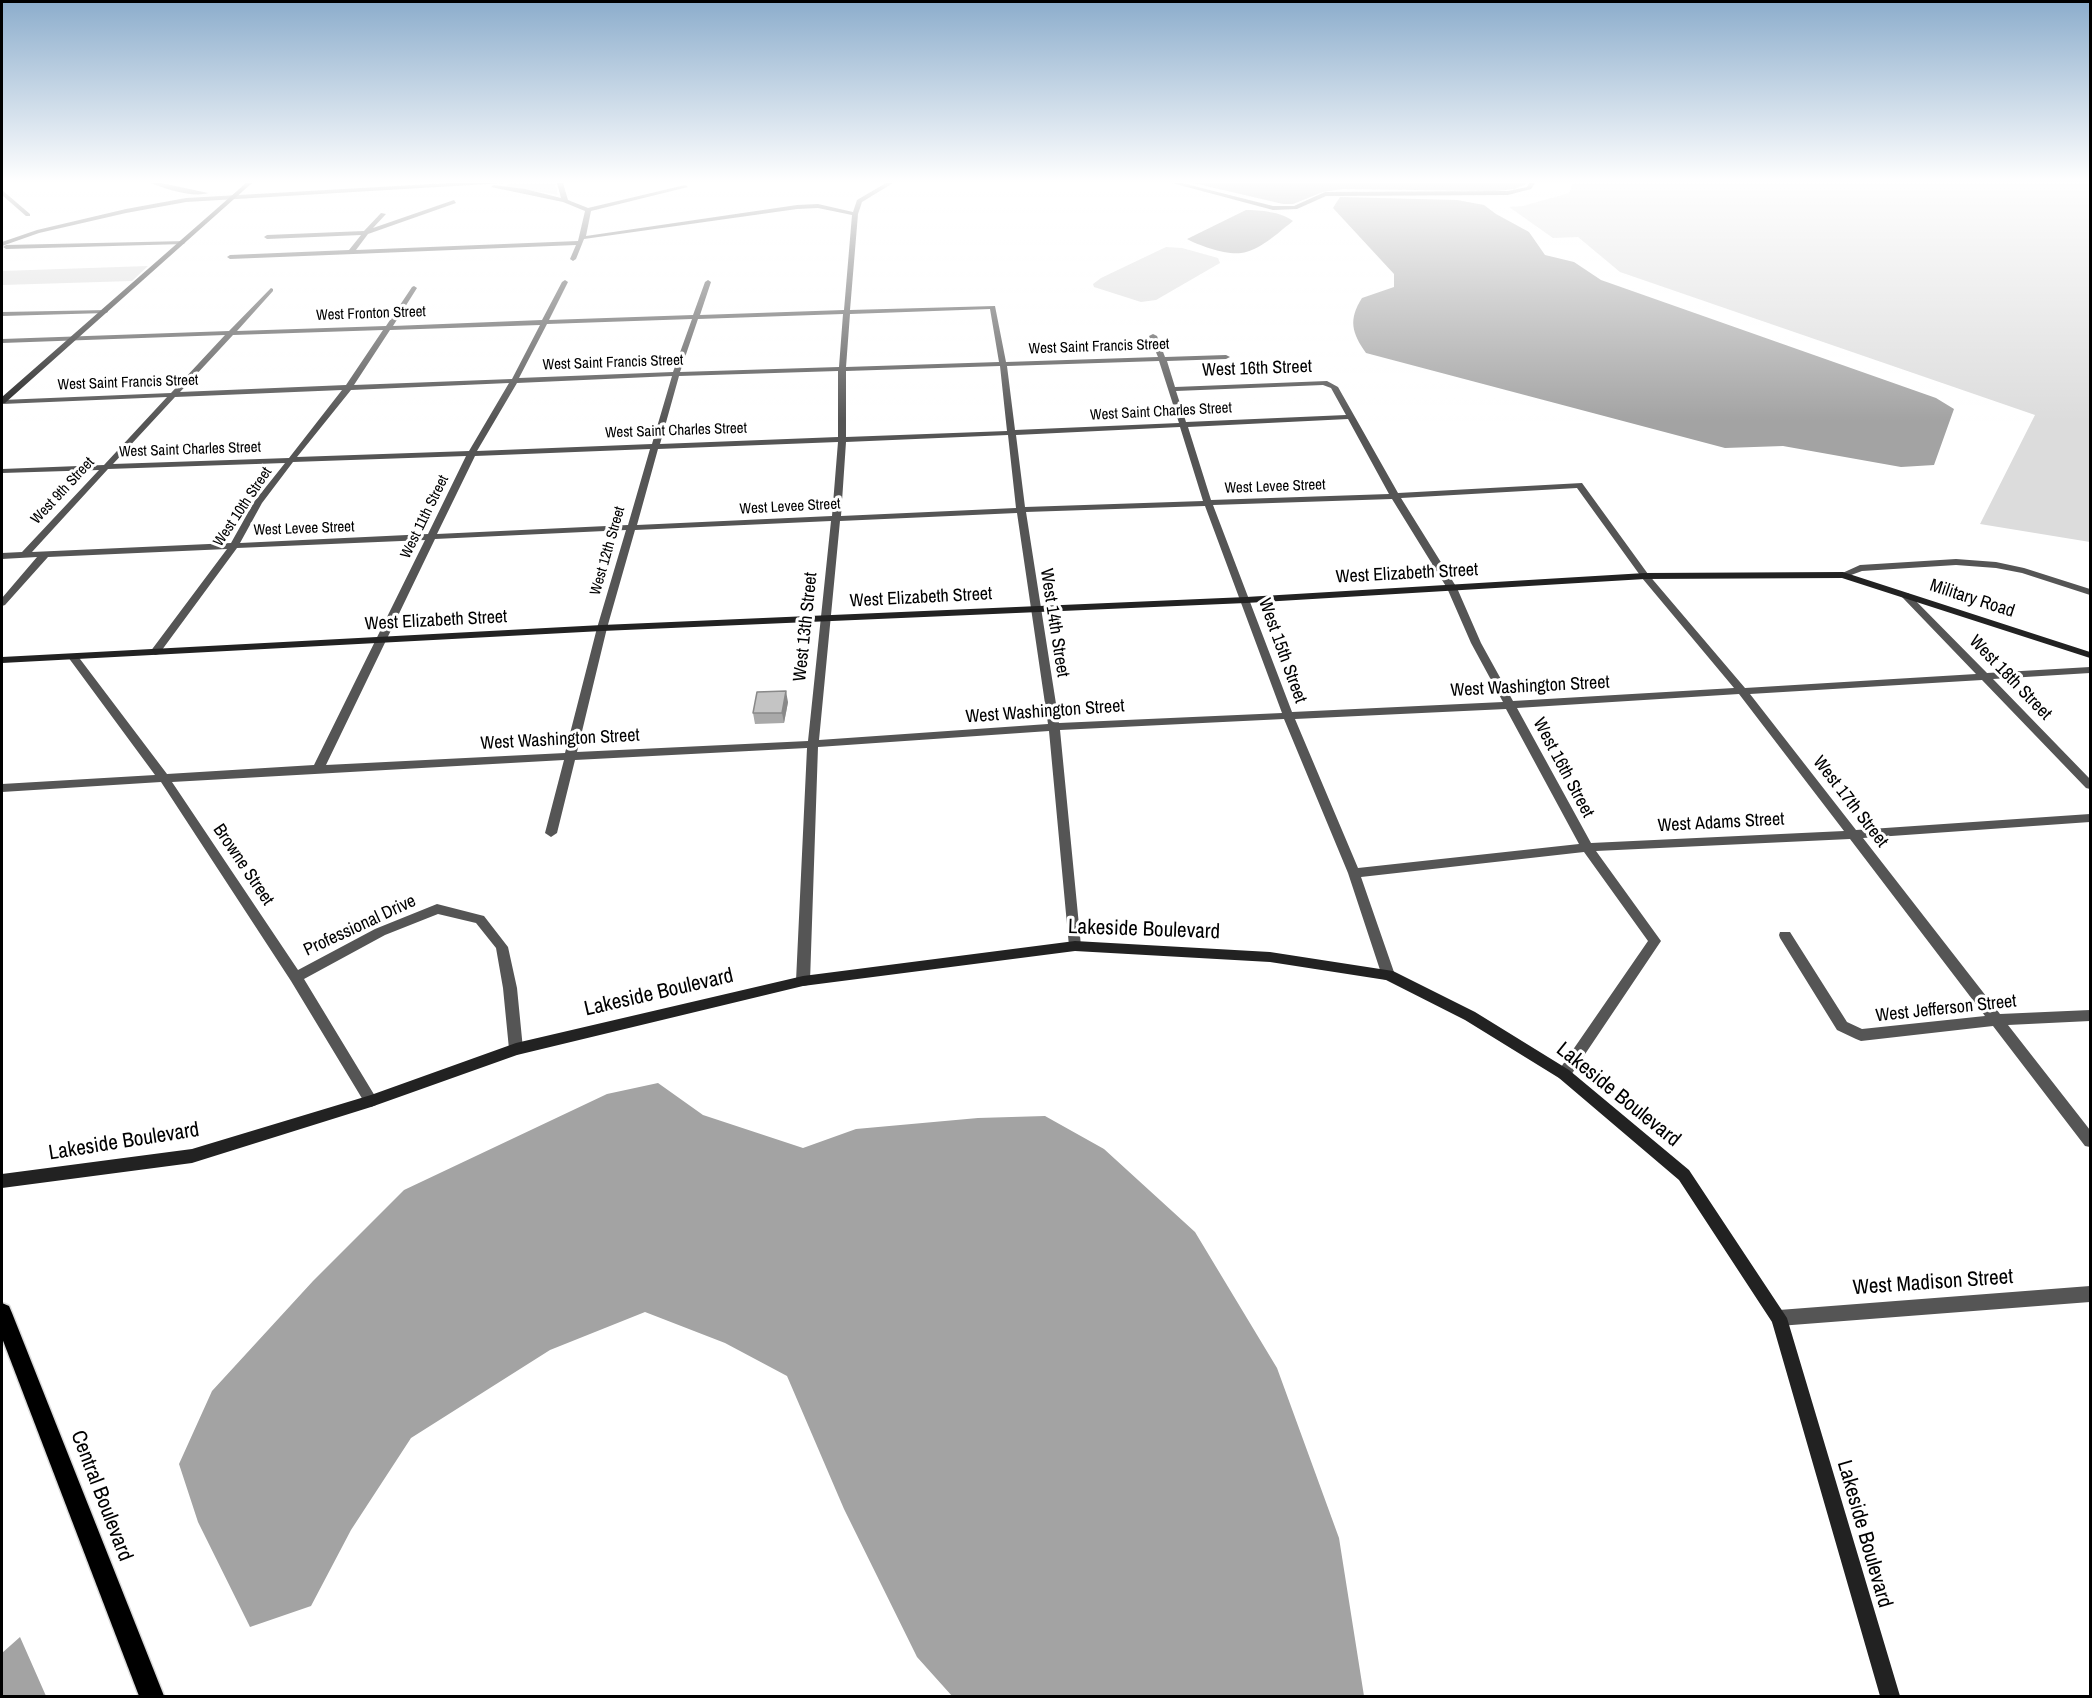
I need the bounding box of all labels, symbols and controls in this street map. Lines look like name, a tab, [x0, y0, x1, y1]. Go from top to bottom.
street label: West Fronton Street	[316, 303, 426, 325]
street label: West Saint Francis Street	[1028, 336, 1170, 358]
street label: West Saint Francis Street	[542, 352, 684, 374]
street label: West 16th Street	[1202, 356, 1312, 382]
street label: West Saint Francis Street	[57, 372, 199, 394]
street label: West Saint Charles Street	[1090, 399, 1232, 425]
street label: West Saint Charles Street	[605, 420, 747, 442]
street label: West Saint Charles Street	[119, 439, 261, 461]
street label: West 9th Street	[28, 454, 98, 528]
street label: West 10th Street	[210, 464, 276, 550]
street label: West 11th Street	[397, 472, 453, 562]
street label: West Levee Street	[1224, 476, 1326, 498]
street label: West Levee Street	[739, 495, 841, 519]
street label: West 12th Street	[587, 505, 629, 597]
street label: West Levee Street	[253, 518, 355, 540]
street label: West Elizabeth Street	[1335, 559, 1479, 589]
street label: West 14th Street	[1035, 567, 1073, 679]
street label: West 13th Street	[790, 571, 822, 683]
street label: Military Road	[1927, 575, 2017, 623]
street label: West Elizabeth Street	[849, 583, 993, 613]
street label: West 15th Street	[1253, 596, 1311, 706]
street label: West Elizabeth Street	[364, 606, 508, 636]
street label: West 18th Street	[1964, 631, 2056, 725]
street label: West Washington Street	[1450, 672, 1610, 702]
street label: West Washington Street	[965, 696, 1125, 728]
street label: West 16th Street	[1528, 715, 1598, 821]
street label: West Washington Street	[480, 725, 640, 755]
street label: West 17th Street	[1808, 752, 1892, 852]
street label: West Adams Street	[1657, 809, 1785, 837]
street label: Browne Street	[208, 820, 278, 910]
street label: Professional Drive	[300, 891, 420, 961]
street label: Lakeside Boulevard	[1068, 915, 1220, 945]
street label: Lakeside Boulevard	[582, 964, 736, 1022]
street label: West Jefferson Street	[1875, 991, 2017, 1027]
street label: Lakeside Boulevard	[1551, 1037, 1685, 1153]
street label: Lakeside Boulevard	[47, 1118, 201, 1166]
street label: West Madison Street	[1852, 1265, 2014, 1301]
street label: Central Boulevard	[65, 1427, 137, 1565]
street label: Lakeside Boulevard	[1831, 1457, 1897, 1611]

